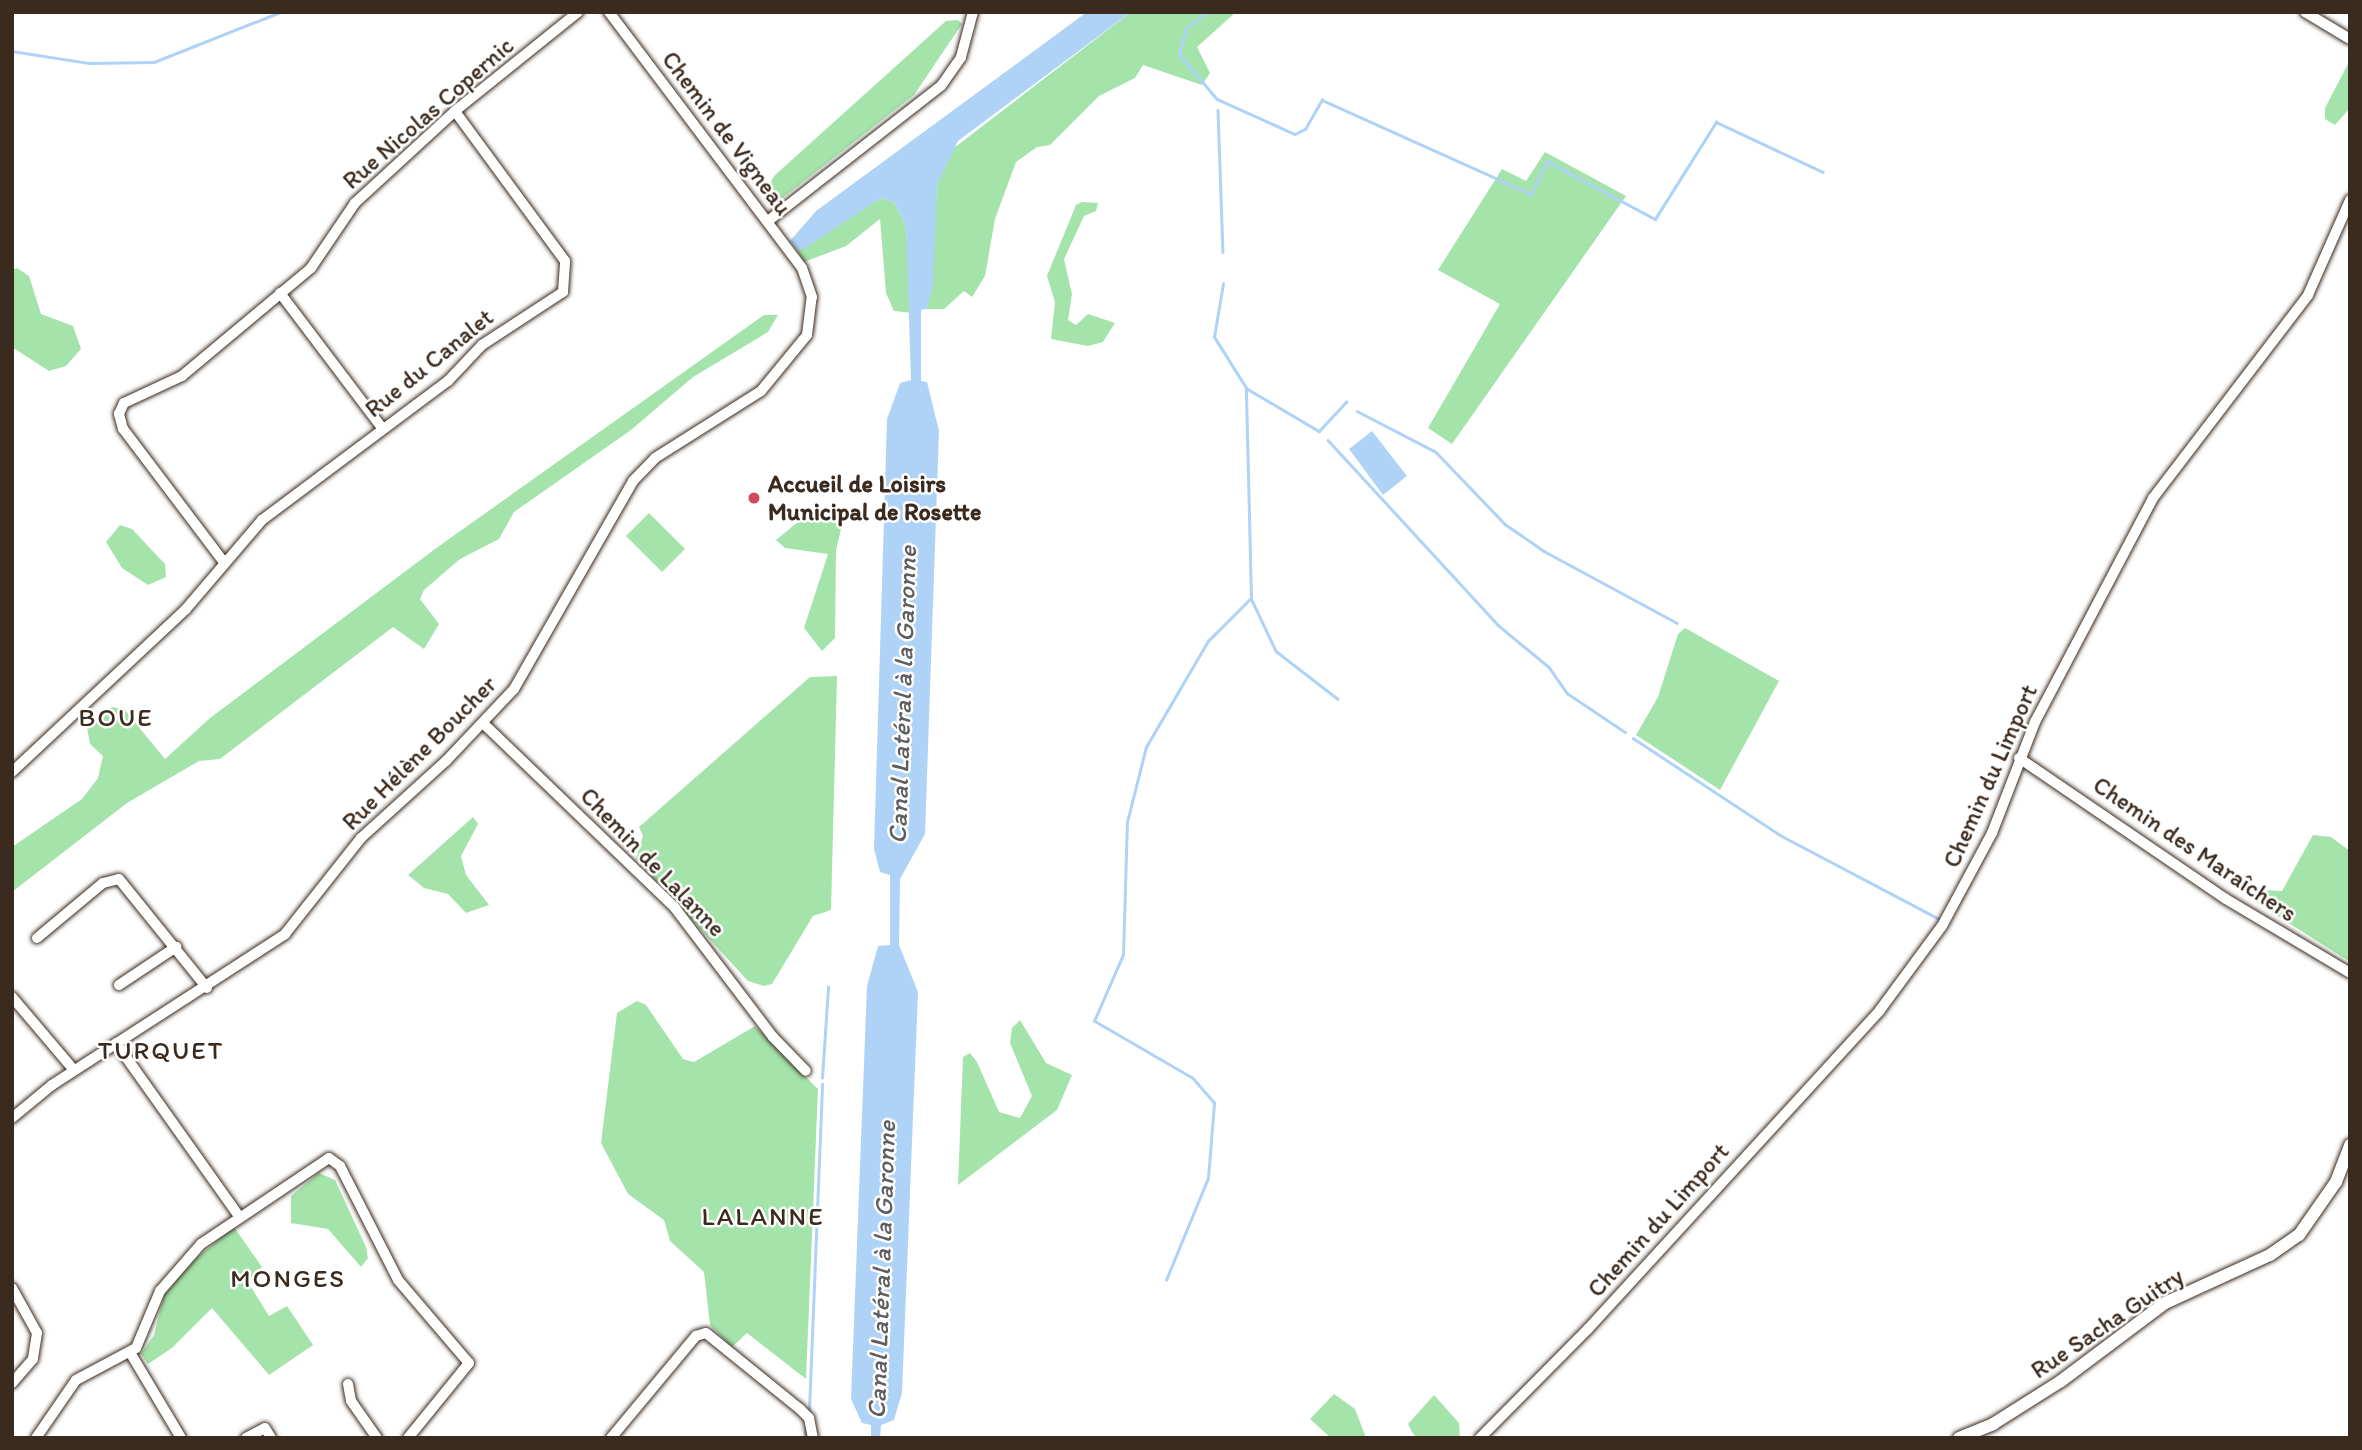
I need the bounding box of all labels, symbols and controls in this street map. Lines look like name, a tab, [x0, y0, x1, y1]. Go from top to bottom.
street label: Rue Nicolas Copernic	[336, 31, 520, 195]
street label: Chemin de Vigneau	[656, 46, 798, 220]
street label: Rue du Canalet	[359, 302, 499, 424]
place label: Accueil de Loisirs Municipal de Rosette	[768, 470, 982, 526]
marker: Accueil de Loisirs Municipal de Rosette	[746, 490, 762, 506]
water label: Canal Latéral à la Garonne	[882, 546, 924, 844]
street label: Rue Hélène Boucher	[336, 670, 502, 836]
street label: Chemin du Limport	[1937, 680, 2043, 872]
district label: BOUE	[79, 702, 153, 734]
street label: Chemin des Maraîchers	[2088, 770, 2302, 928]
street label: Chemin de Lalanne	[575, 782, 731, 942]
district label: TURQUET	[98, 1035, 224, 1067]
water label: Canal Latéral à la Garonne	[861, 1121, 903, 1419]
street label: Chemin du Limport	[1581, 1137, 1735, 1303]
district label: LALANNE	[702, 1201, 824, 1233]
street label: Rue Sacha Guitry	[2026, 1262, 2188, 1384]
district label: MONGES	[231, 1263, 345, 1295]

